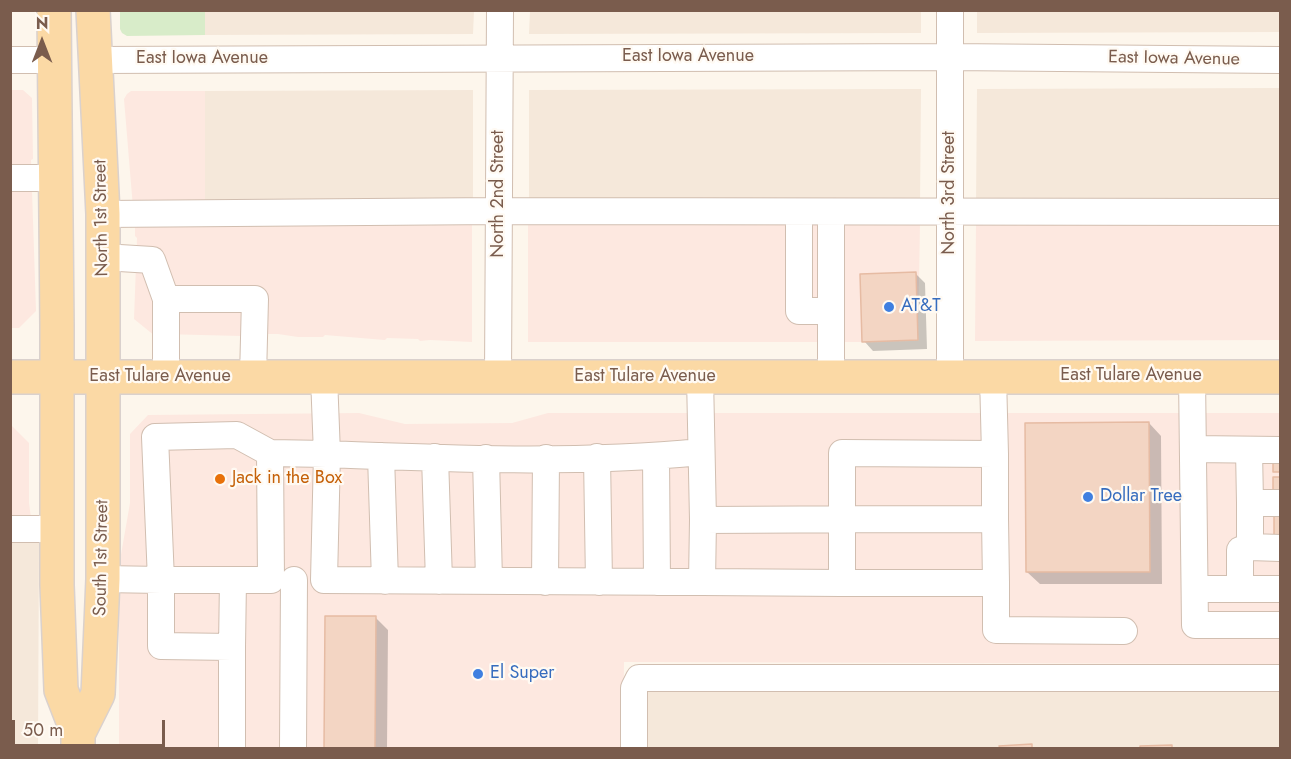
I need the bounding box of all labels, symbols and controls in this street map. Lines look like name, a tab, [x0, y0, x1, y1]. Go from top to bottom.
north arrow	[12, 12, 72, 72]
text: N	[36, 12, 48, 35]
street label: East Iowa Avenue	[622, 46, 754, 68]
street label: East Iowa Avenue	[1108, 47, 1240, 71]
street label: East Iowa Avenue	[136, 48, 268, 70]
street label: North 2nd Street	[488, 130, 510, 258]
street label: North 3rd Street	[939, 131, 961, 255]
street label: North 1st Street	[90, 159, 114, 277]
place label: AT&T	[901, 296, 941, 318]
marker: AT&T	[882, 300, 896, 314]
street label: East Tulare Avenue	[1060, 365, 1202, 387]
street label: East Tulare Avenue	[89, 366, 231, 388]
street label: East Tulare Avenue	[574, 366, 716, 388]
place label: Jack in the Box	[232, 468, 342, 490]
marker: Jack in the Box	[213, 472, 227, 486]
place label: Dollar Tree	[1100, 486, 1182, 508]
marker: Dollar Tree	[1081, 490, 1095, 504]
street label: South 1st Street	[90, 500, 114, 616]
place label: El Super	[490, 663, 554, 685]
marker: El Super	[471, 667, 485, 681]
scale bar	[15, 708, 168, 746]
text: 50 m	[23, 717, 63, 743]

